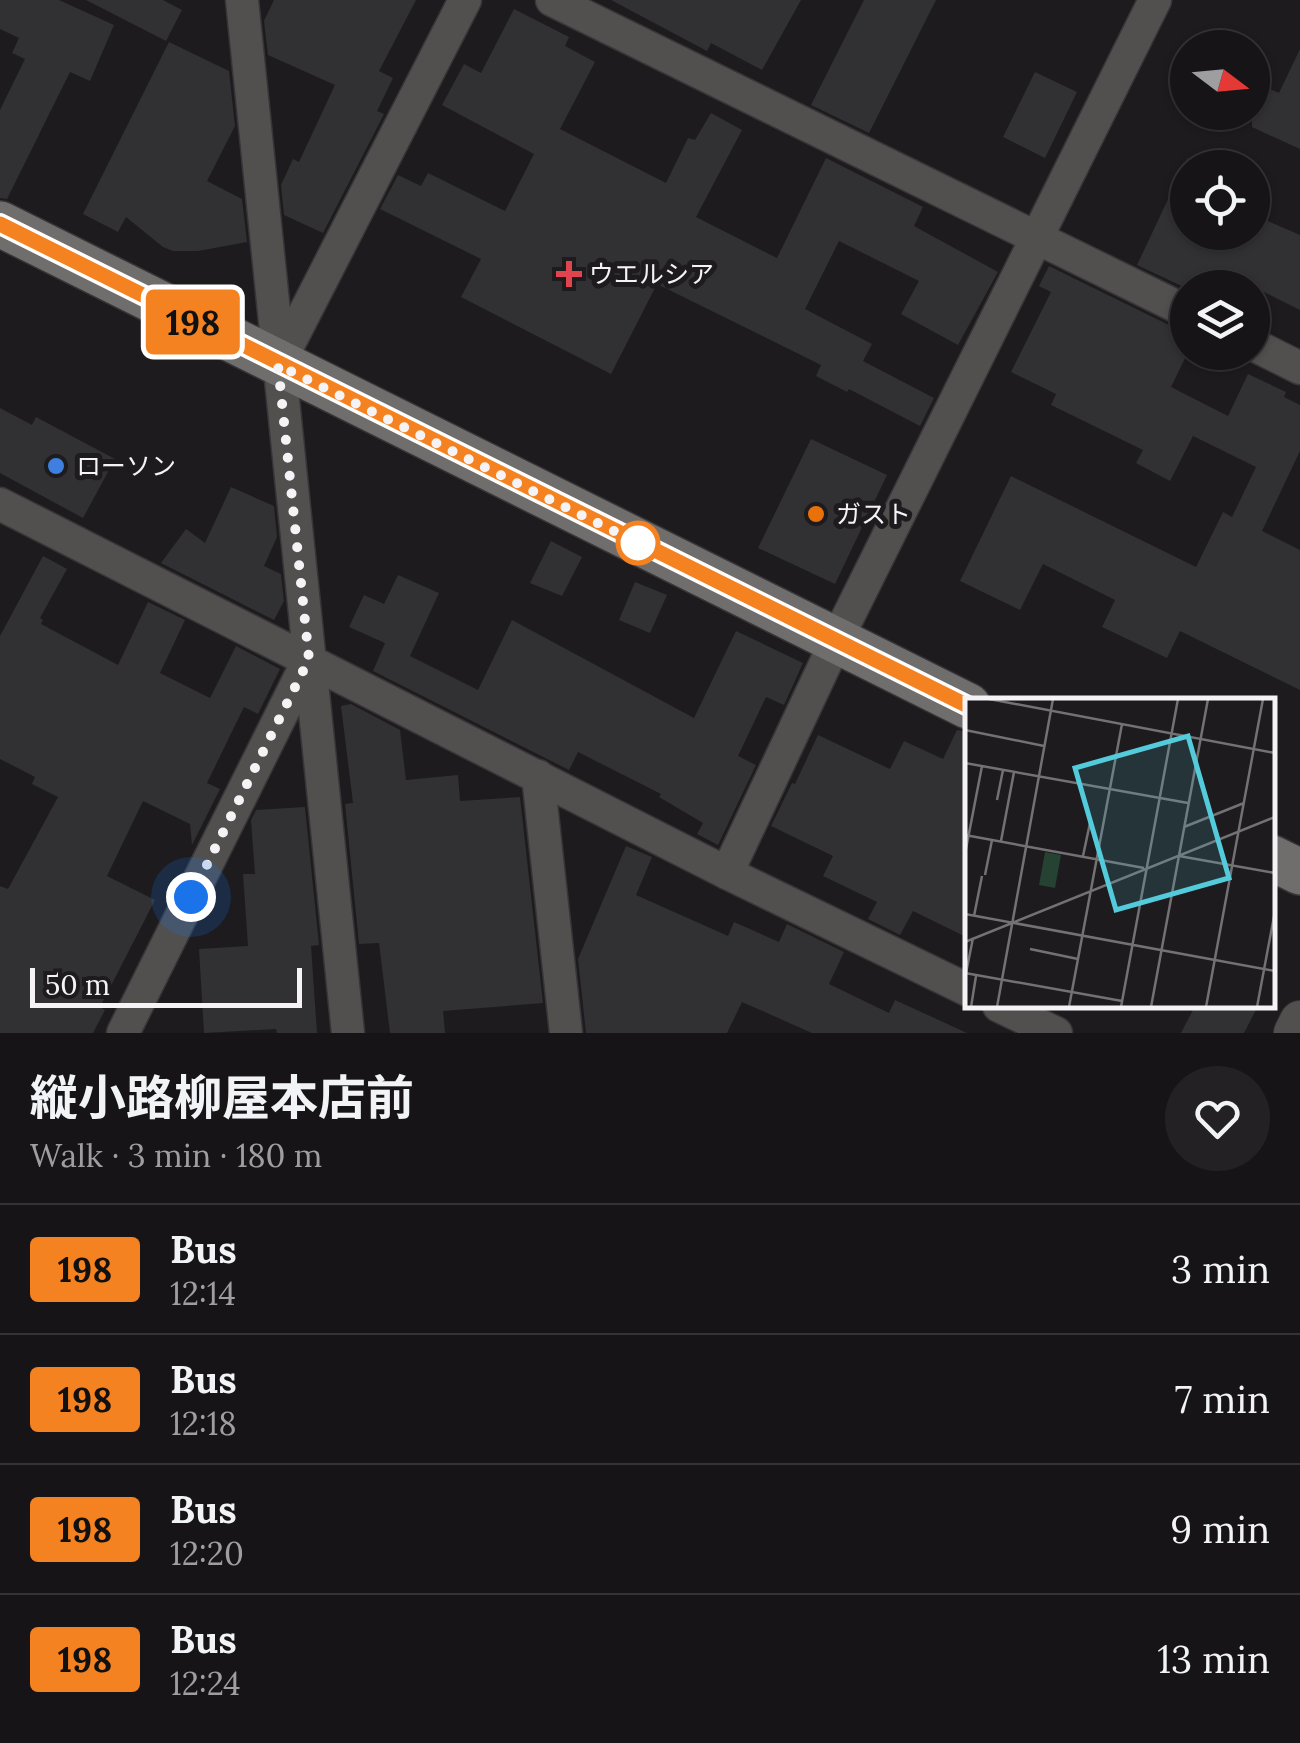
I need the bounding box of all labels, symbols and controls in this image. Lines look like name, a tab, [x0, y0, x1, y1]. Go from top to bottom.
north arrow	[1170, 30, 1270, 130]
map controls	[1170, 30, 1270, 370]
button: locate	[1170, 150, 1270, 250]
place label: ウエルシア	[589, 258, 714, 290]
marker: ウエルシア	[558, 263, 580, 285]
button: layers	[1170, 270, 1270, 370]
line badge: 198	[136, 290, 250, 354]
text: 198	[166, 300, 220, 345]
place label: ローソン	[76, 450, 176, 482]
marker: ローソン	[45, 455, 67, 477]
place label: ガスト	[836, 498, 911, 530]
marker: ガスト	[805, 503, 827, 525]
unlabelled marker	[617, 522, 659, 564]
inset map	[965, 698, 1275, 1008]
your location	[166, 872, 216, 922]
scale bar	[30, 963, 302, 1008]
text: 50 m	[45, 967, 110, 1003]
button: heart	[1165, 1066, 1270, 1171]
text: 縦小路柳屋本店前	[30, 1067, 414, 1128]
text: Walk · 3 min · 180 m	[30, 1135, 322, 1176]
text: Bus	[170, 1225, 237, 1273]
text: 3 min	[1171, 1245, 1270, 1293]
text: 198	[58, 1247, 112, 1292]
text: 12:14	[170, 1273, 236, 1314]
text: Bus	[170, 1355, 237, 1403]
text: 7 min	[1175, 1375, 1270, 1423]
text: 198	[58, 1377, 112, 1422]
text: 12:18	[170, 1403, 236, 1444]
text: Bus	[170, 1485, 237, 1533]
text: 9 min	[1170, 1505, 1270, 1553]
text: 198	[58, 1507, 112, 1552]
text: 12:20	[170, 1533, 244, 1574]
text: Bus	[170, 1615, 237, 1663]
text: 13 min	[1157, 1635, 1270, 1683]
text: 198	[58, 1637, 112, 1682]
text: 12:24	[170, 1663, 241, 1704]

